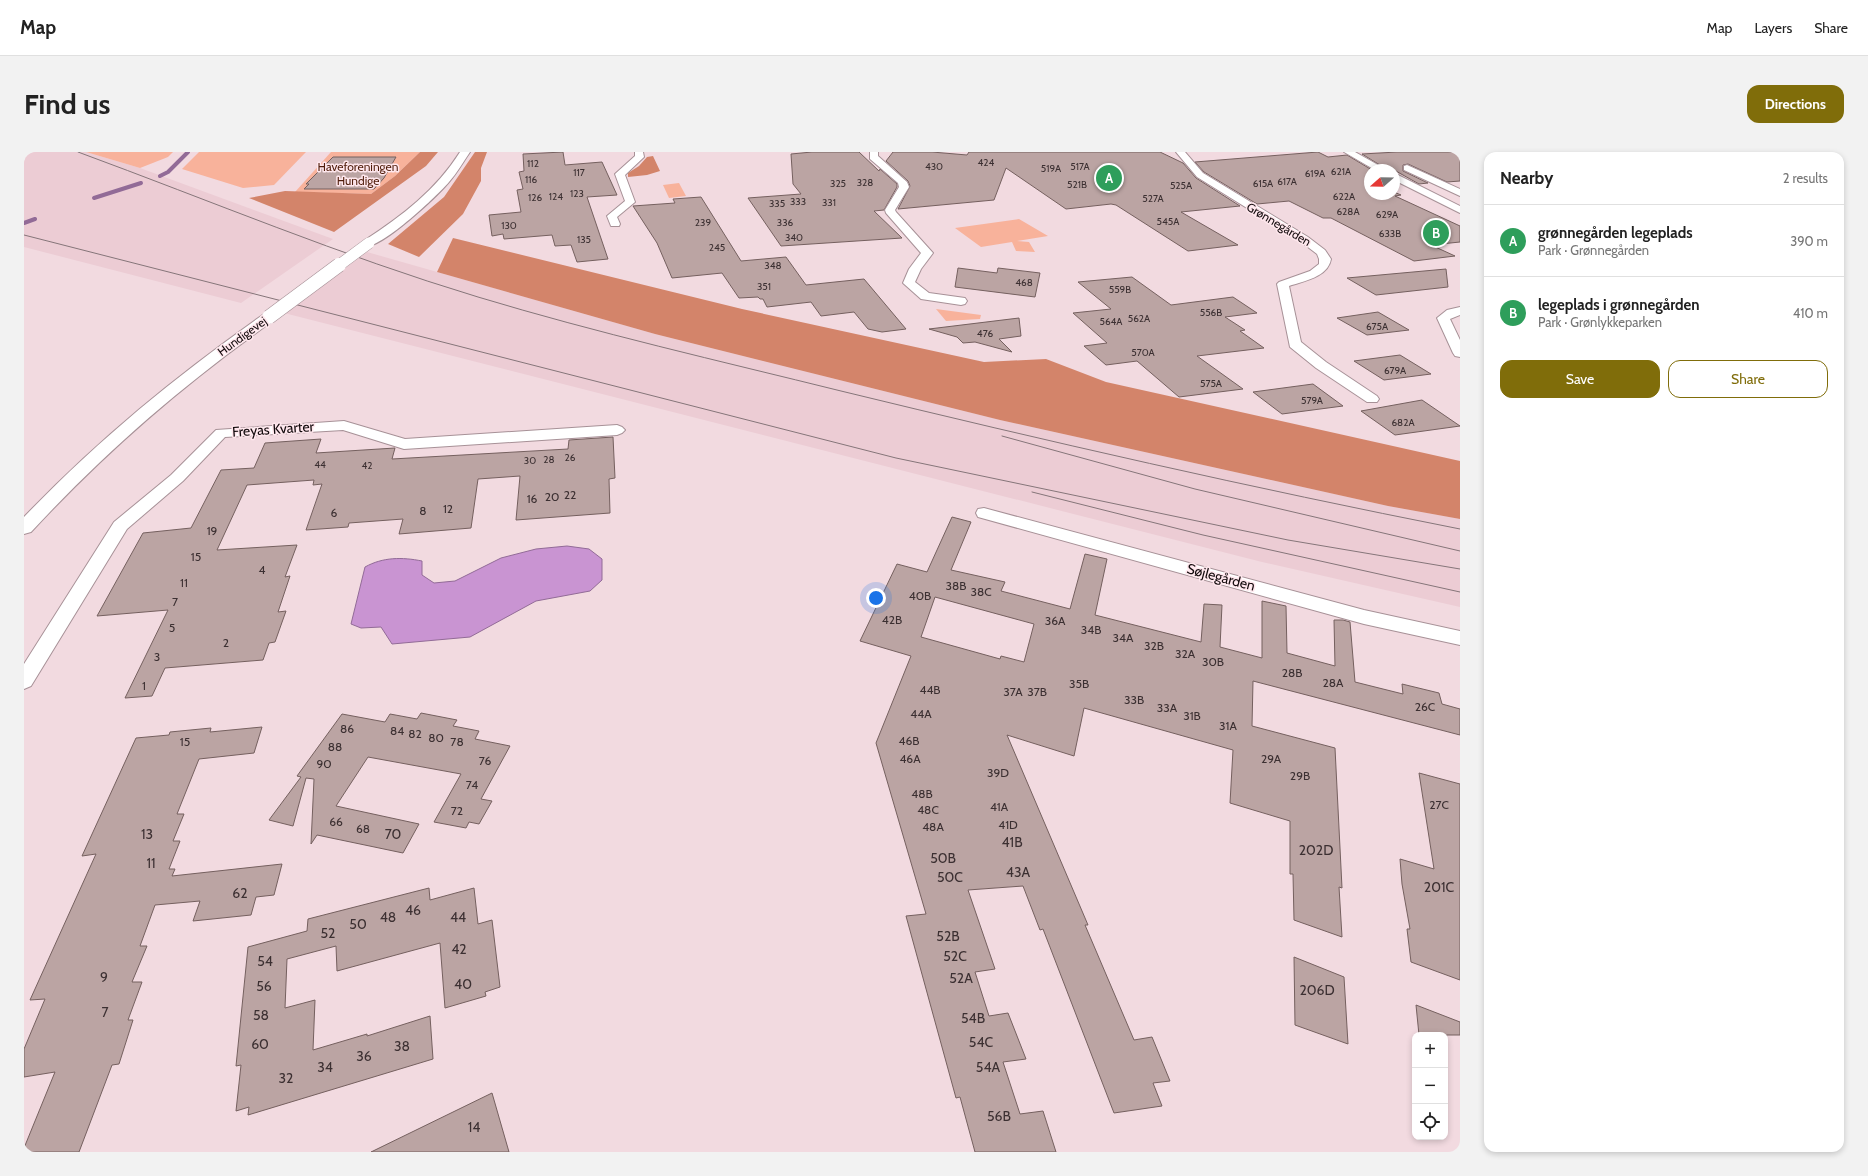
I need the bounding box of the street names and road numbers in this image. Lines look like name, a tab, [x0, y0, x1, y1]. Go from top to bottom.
street label: Grønnegården	[1244, 199, 1314, 249]
street label: Hundigevej	[214, 313, 270, 359]
street label: Freyas Kvarter	[231, 417, 315, 441]
street label: Søjlegården	[1185, 559, 1257, 595]

